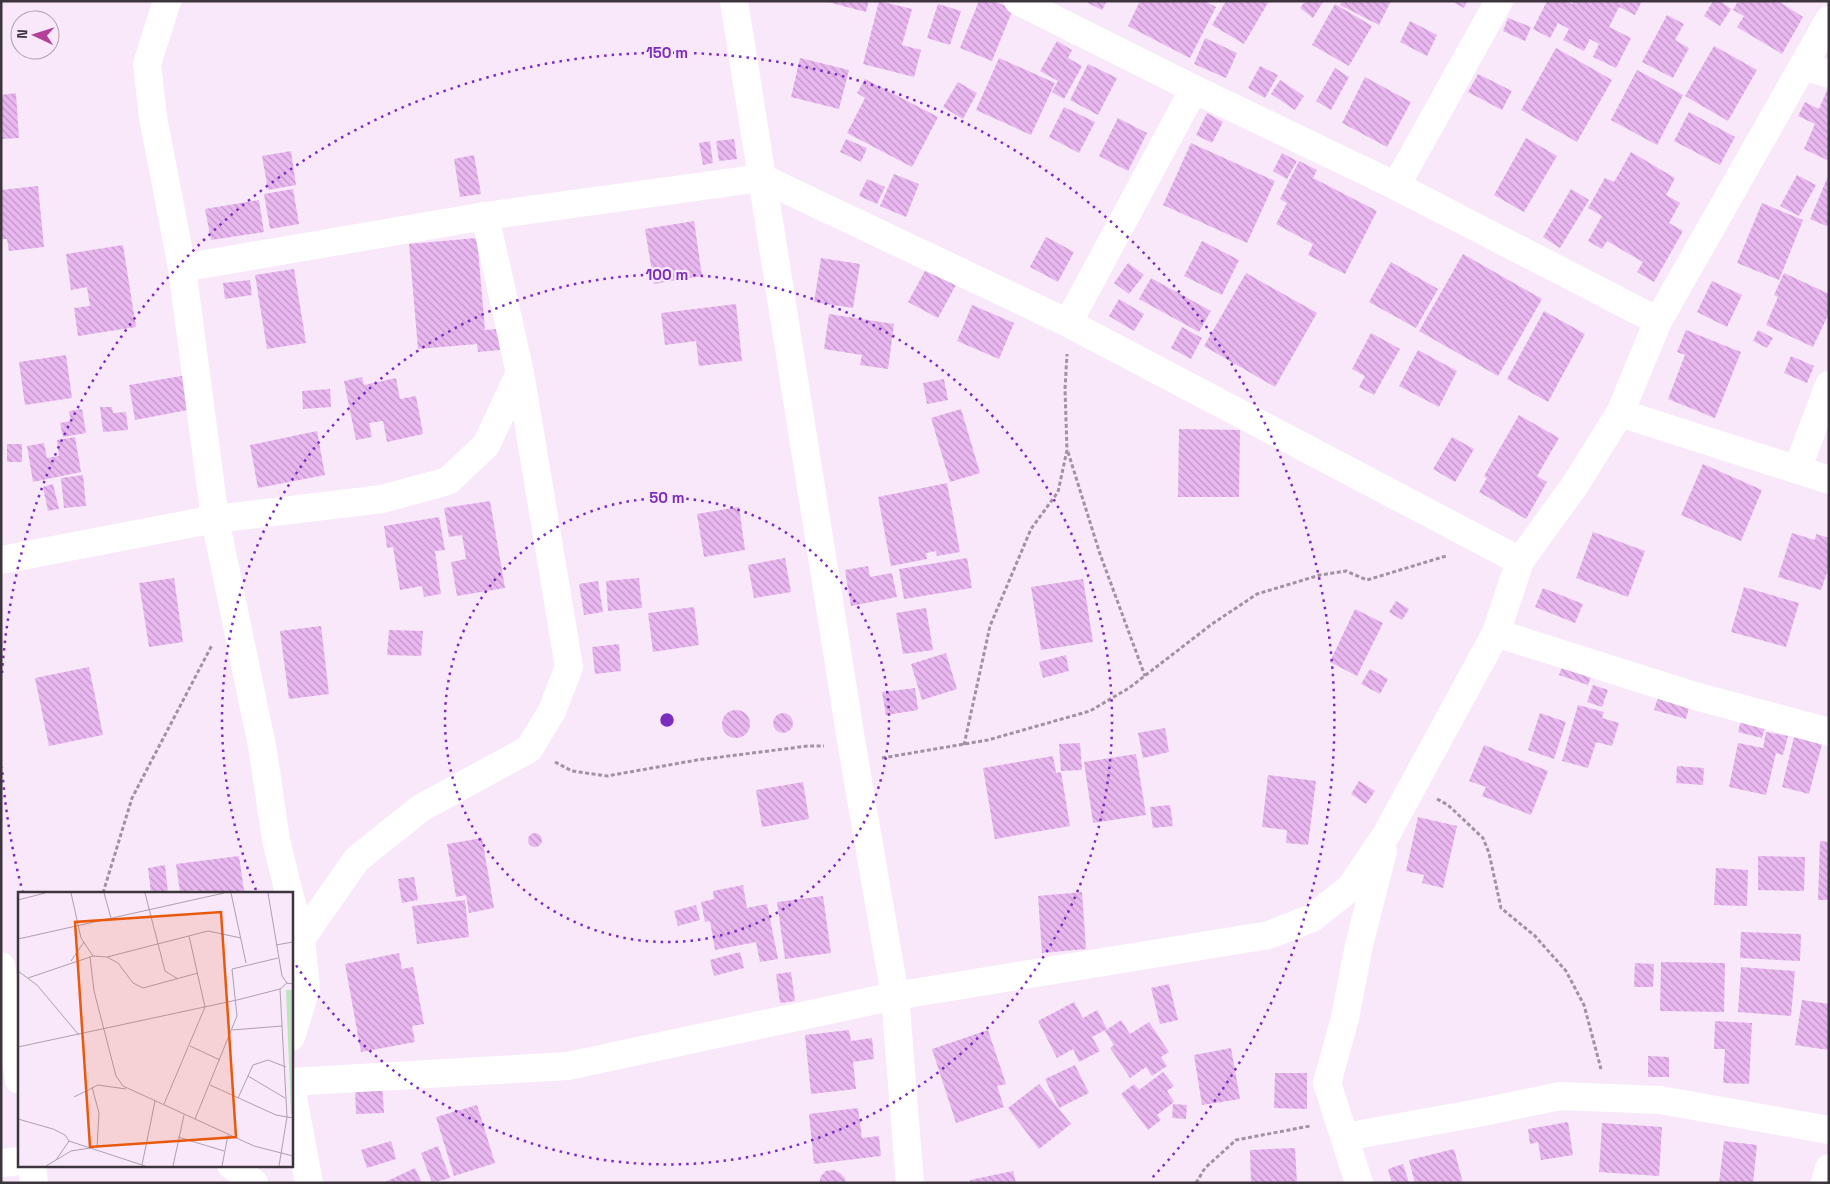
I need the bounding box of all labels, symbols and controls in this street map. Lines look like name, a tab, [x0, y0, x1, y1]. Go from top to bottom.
north arrow	[10, 10, 60, 60]
text: N	[13, 29, 31, 39]
text: 150 m	[646, 43, 688, 62]
text: 100 m	[646, 265, 688, 284]
text: 50 m	[649, 488, 685, 507]
centre of rings	[658, 711, 676, 729]
inset map	[18, 892, 292, 1166]

